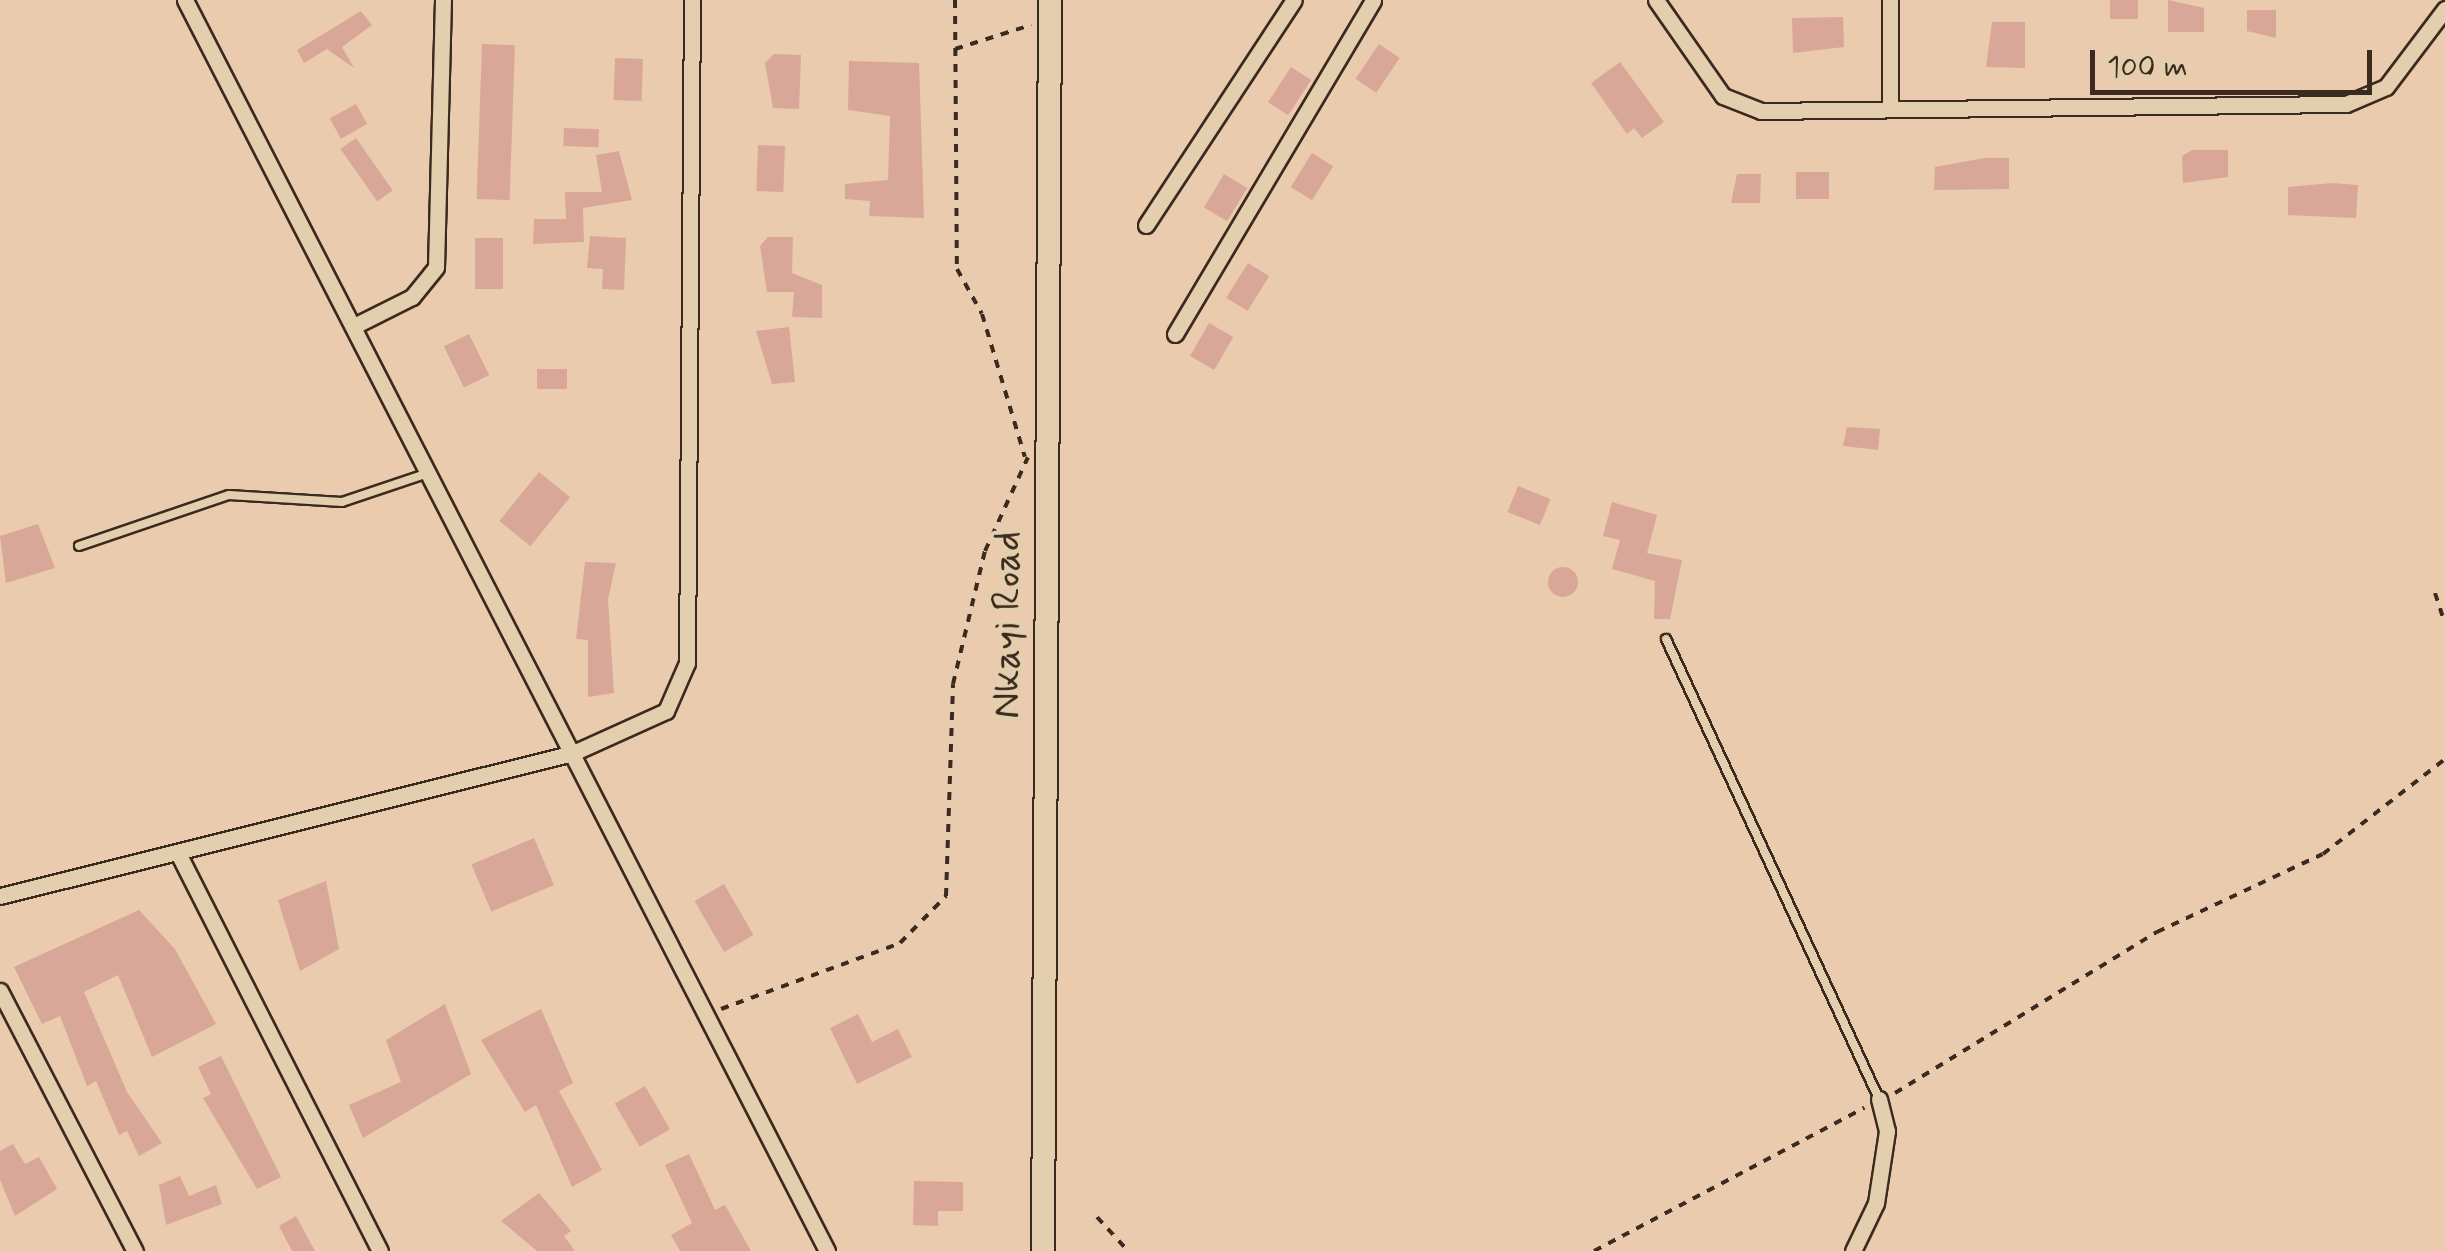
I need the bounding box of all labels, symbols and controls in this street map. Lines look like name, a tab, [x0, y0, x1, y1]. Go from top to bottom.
scale bar	[2095, 30, 2378, 92]
text: 100 m	[2107, 48, 2188, 87]
street label: Nkayi Road	[984, 531, 1032, 719]

